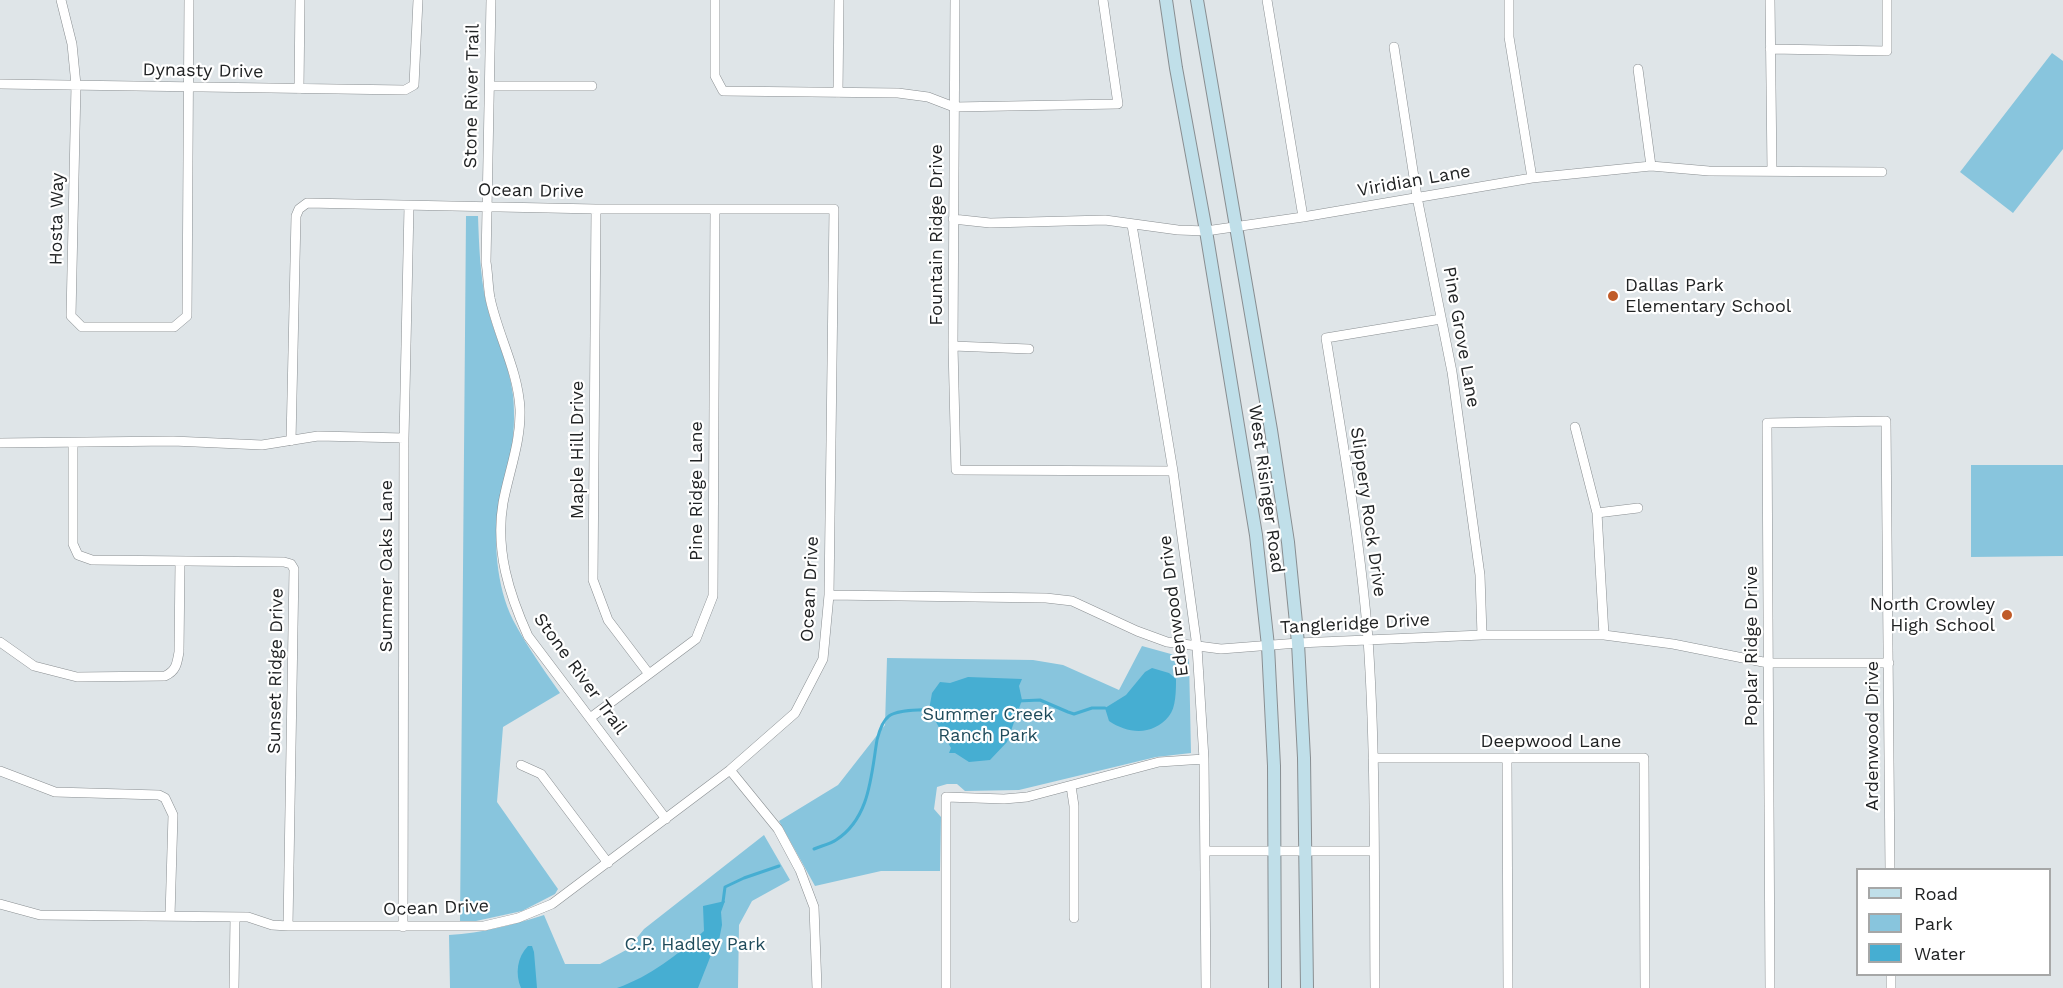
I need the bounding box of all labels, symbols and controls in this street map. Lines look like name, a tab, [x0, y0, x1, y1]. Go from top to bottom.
street label: Stone River Trail	[460, 23, 484, 169]
street label: Dynasty Drive	[142, 59, 264, 83]
street label: Fountain Ridge Drive	[926, 144, 948, 326]
street label: Viridian Lane	[1356, 160, 1472, 202]
street label: Hosta Way	[45, 172, 69, 266]
street label: Ocean Drive	[478, 179, 584, 203]
street label: Pine Grove Lane	[1438, 265, 1484, 409]
place label: Dallas Park Elementary School	[1625, 275, 1791, 318]
marker: Dallas Park Elementary School	[1606, 289, 1620, 303]
street label: Maple Hill Drive	[567, 381, 589, 519]
street label: West Risinger Road	[1243, 403, 1289, 575]
street label: Pine Ridge Lane	[686, 421, 708, 561]
street label: Slippery Rock Drive	[1345, 426, 1391, 598]
street label: Summer Oaks Lane	[376, 480, 398, 652]
street label: Edenwood Drive	[1155, 534, 1193, 678]
street label: Ocean Drive	[796, 535, 824, 643]
street label: Poplar Ridge Drive	[1741, 566, 1763, 726]
street label: Sunset Ridge Drive	[264, 588, 288, 754]
place label: North Crowley High School	[1870, 594, 1995, 636]
marker: North Crowley High School	[2000, 608, 2014, 622]
street label: Stone River Trail	[529, 609, 631, 739]
street label: Tangleridge Drive	[1279, 609, 1431, 639]
street label: Ardenwood Drive	[1862, 661, 1884, 811]
park label: Summer Creek Ranch Park	[922, 704, 1054, 746]
street label: Deepwood Lane	[1480, 731, 1622, 753]
legend	[1856, 868, 2051, 976]
text: Road	[1914, 883, 1958, 904]
street label: Ocean Drive	[383, 895, 489, 921]
text: Park	[1914, 913, 1953, 934]
park label: C.P. Hadley Park	[625, 934, 765, 956]
text: Water	[1914, 943, 1966, 964]

